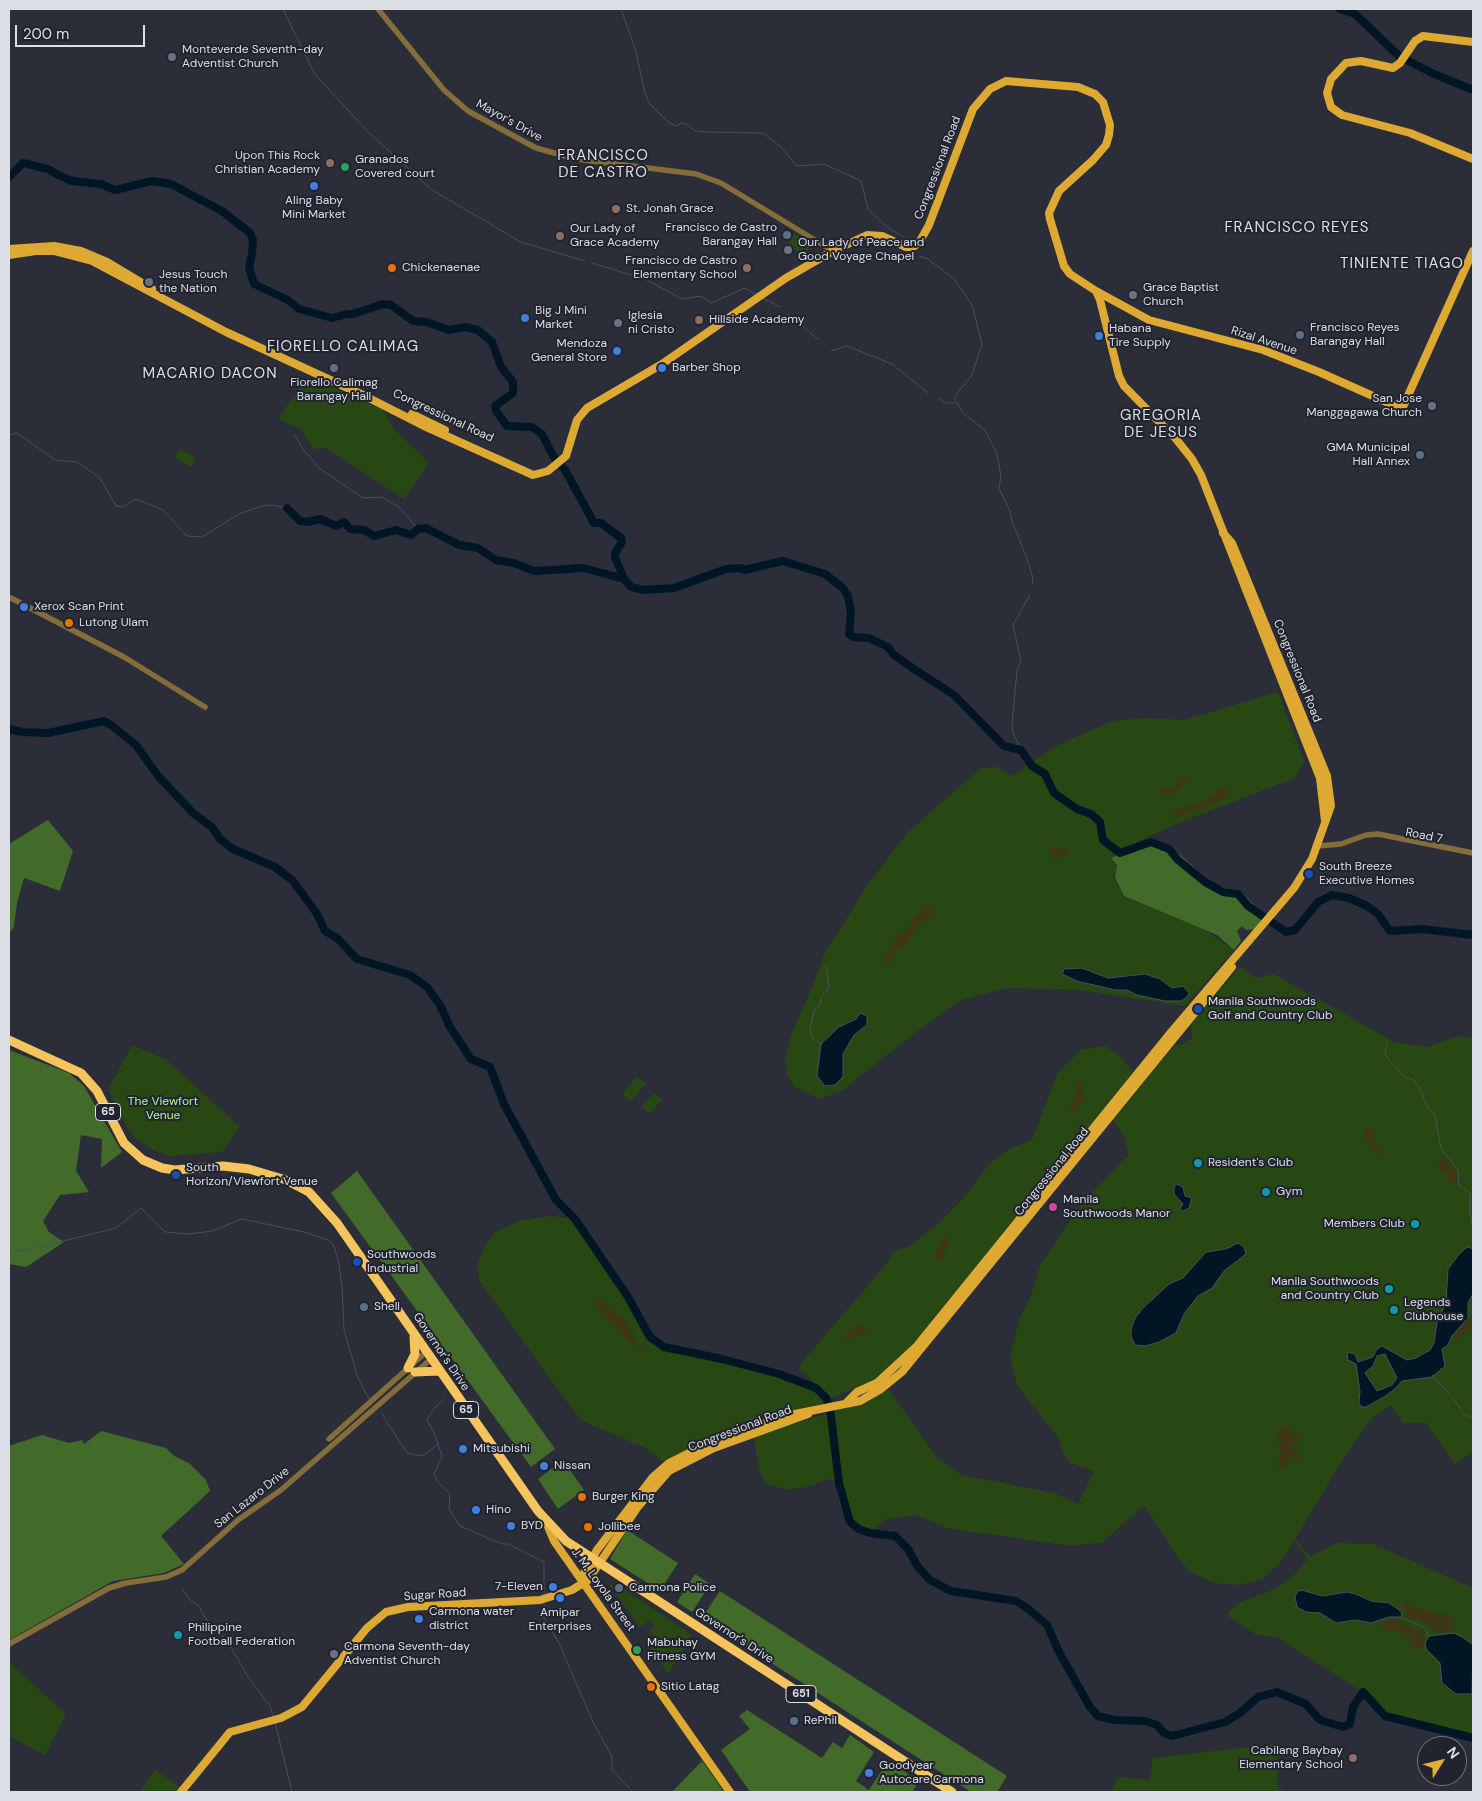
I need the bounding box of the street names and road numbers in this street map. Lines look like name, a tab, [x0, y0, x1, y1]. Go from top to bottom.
street label: Mayor's Drive	[473, 97, 545, 145]
street label: Congressional Road	[912, 114, 964, 222]
street label: Rizal Avenue	[1229, 324, 1299, 358]
street label: Congressional Road	[390, 386, 496, 446]
street label: Congressional Road	[1270, 617, 1324, 725]
street label: Road 7	[1404, 825, 1444, 847]
road number: 65	[96, 1104, 120, 1120]
street label: Congressional Road	[1012, 1125, 1092, 1219]
street label: Governor's Drive	[410, 1310, 472, 1394]
road number: 65	[454, 1402, 478, 1418]
street label: Congressional Road	[686, 1403, 794, 1455]
street label: San Lazaro Drive	[212, 1464, 292, 1532]
street label: J. M. Loyola Street	[568, 1546, 638, 1634]
street label: Sugar Road	[403, 1586, 467, 1604]
street label: Governor's Drive	[692, 1605, 776, 1667]
road number: 651	[786, 1686, 816, 1702]

